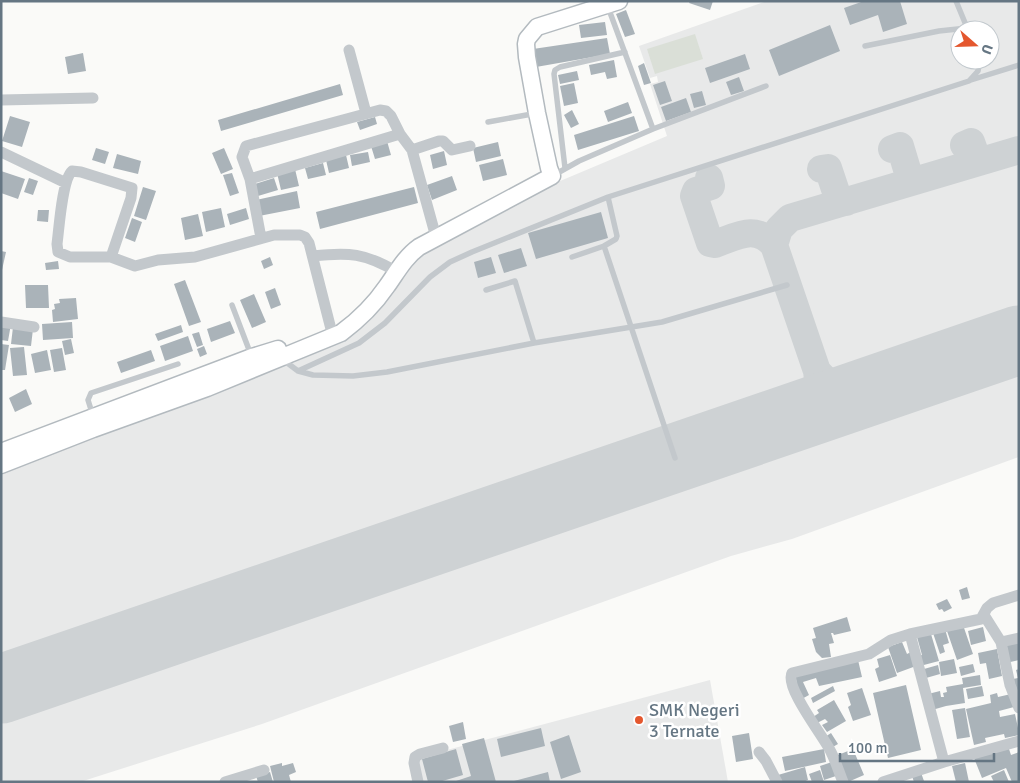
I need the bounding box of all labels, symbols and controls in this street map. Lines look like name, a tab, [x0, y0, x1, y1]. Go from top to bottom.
north arrow	[950, 20, 1000, 70]
text: U	[977, 42, 996, 57]
place label: SMK Negeri 3 Ternate	[649, 699, 740, 742]
marker: SMK Negeri 3 Ternate	[633, 714, 645, 726]
scale bar	[840, 730, 994, 762]
text: 100 m	[848, 739, 888, 757]

